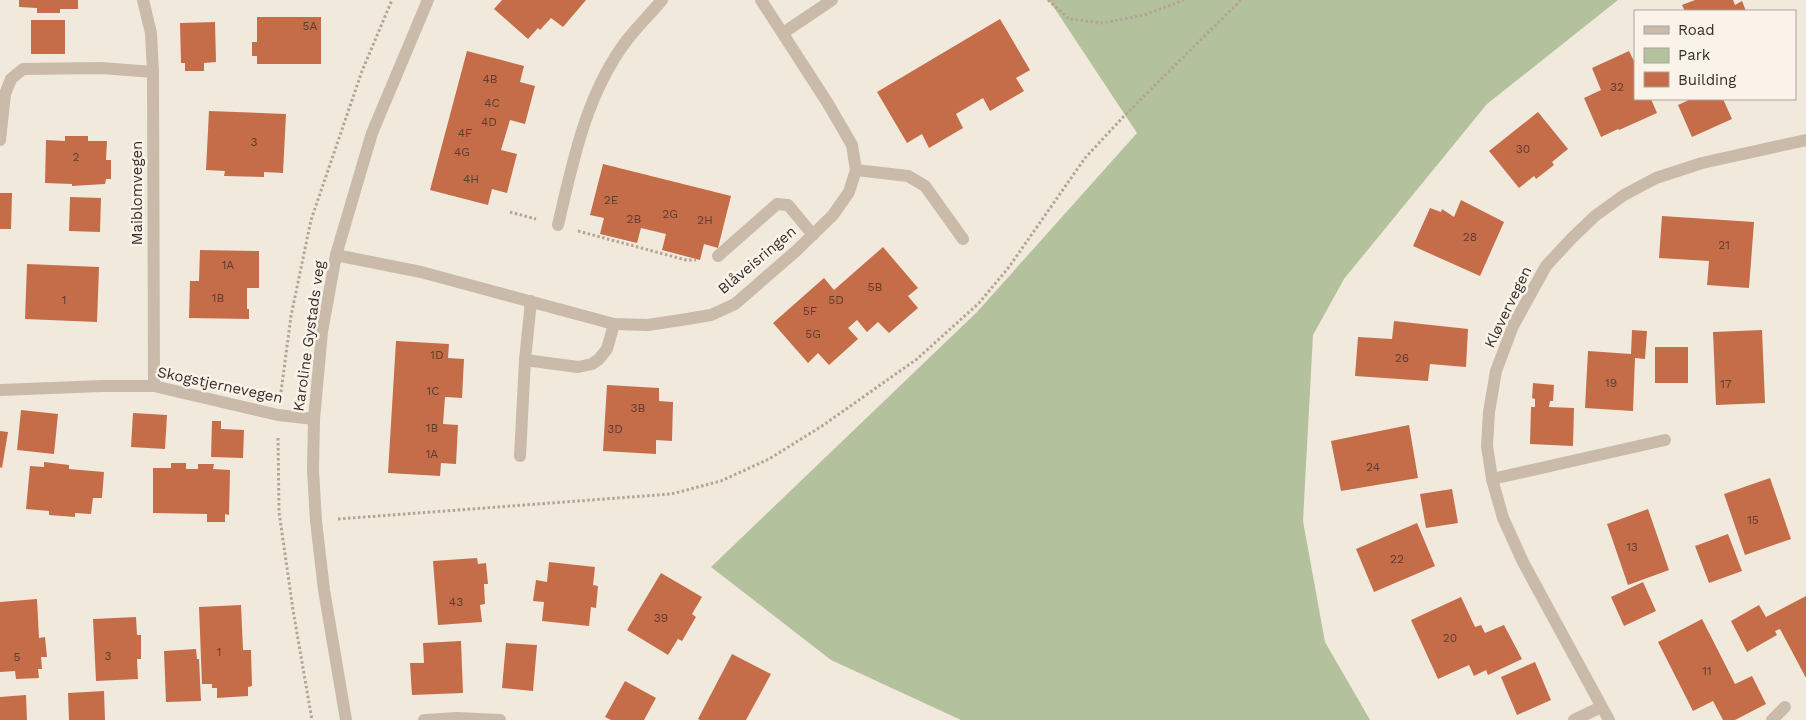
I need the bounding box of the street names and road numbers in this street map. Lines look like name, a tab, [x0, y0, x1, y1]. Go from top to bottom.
street label: Maiblomvegen	[128, 141, 146, 245]
street label: Blåveisringen	[714, 222, 800, 298]
street label: Karoline Gystads veg	[290, 259, 328, 413]
street label: Kløvervegen	[1481, 263, 1535, 351]
street label: Skogstjernevegen	[156, 363, 284, 407]

